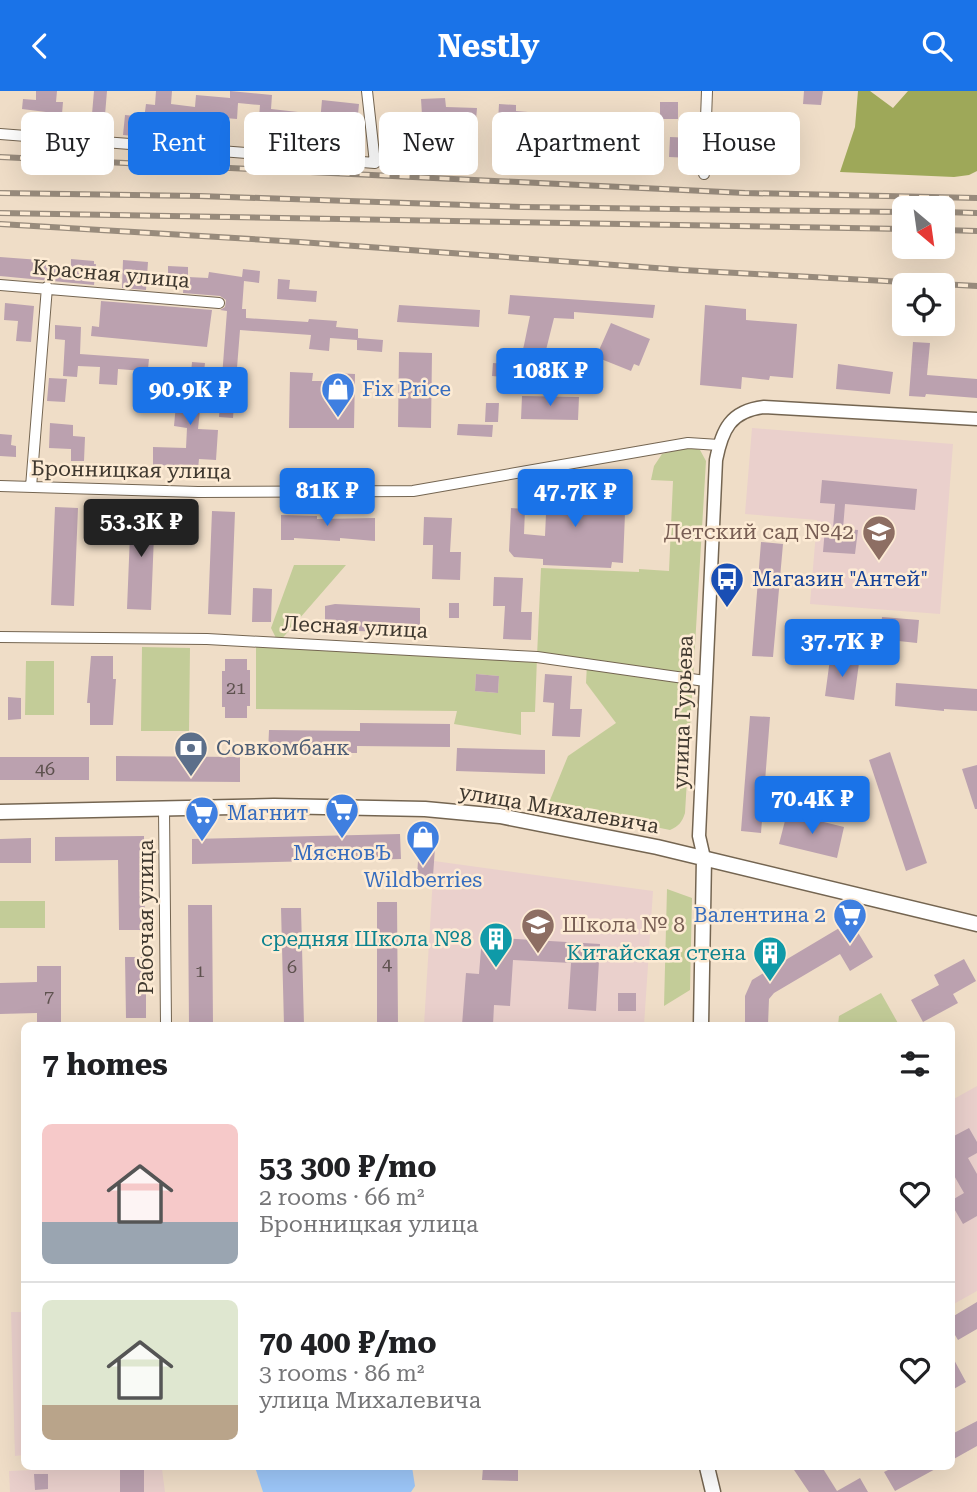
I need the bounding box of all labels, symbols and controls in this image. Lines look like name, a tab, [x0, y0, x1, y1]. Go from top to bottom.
icon: back	[21, 27, 59, 65]
text: Nestly	[437, 27, 540, 65]
icon: search	[918, 27, 956, 65]
chip: Buy	[21, 112, 114, 175]
chip: Rent	[128, 112, 230, 175]
chip: Filters	[244, 112, 365, 175]
chip: New	[379, 112, 478, 175]
chip: Apartment	[492, 112, 664, 175]
chip: House	[678, 112, 800, 175]
north arrow	[892, 196, 956, 259]
map controls	[892, 196, 955, 336]
street label: Красная улица	[31, 255, 191, 293]
button: locate	[892, 273, 955, 336]
pin: 108K ₽	[493, 349, 607, 408]
text: 108K ₽	[512, 357, 588, 384]
pin: 90.9K ₽	[125, 367, 255, 427]
shop icon: Fix Price	[319, 370, 357, 419]
text: 90.9K ₽	[149, 376, 231, 403]
place label: Fix Price	[362, 377, 451, 401]
street label: Бронницкая улица	[31, 456, 232, 484]
pin: 81K ₽	[278, 469, 376, 528]
pin: 47.7K ₽	[510, 469, 640, 529]
text: 81K ₽	[296, 477, 358, 504]
text: 47.7K ₽	[534, 478, 616, 505]
pin: 53.3K ₽	[76, 499, 206, 559]
text: 53.3K ₽	[100, 508, 182, 535]
school or university icon: Детский сад №42	[860, 513, 898, 562]
place label: Детский сад №42	[664, 520, 854, 544]
bus stop icon: Магазин "Антей"	[708, 560, 746, 609]
place label: Магазин "Антей"	[752, 567, 928, 591]
street label: Лесная улица	[281, 611, 429, 643]
pin: 37.7K ₽	[777, 619, 907, 679]
text: 37.7K ₽	[801, 628, 883, 655]
street label: улица Гурьева	[668, 634, 698, 789]
house number: 21	[226, 677, 246, 698]
bank icon: Совкомбанк	[172, 729, 210, 778]
place label: Совкомбанк	[216, 736, 350, 760]
house number: 46	[35, 758, 55, 779]
pin: 70.4K ₽	[747, 777, 877, 836]
street label: улица Михалевича	[457, 780, 662, 839]
text: 70.4K ₽	[771, 785, 853, 812]
supermarket icon: МясновЪ	[323, 791, 361, 840]
supermarket icon: Магнит	[183, 794, 221, 843]
place label: Магнит	[227, 801, 309, 825]
shop icon: Wildberries	[404, 818, 442, 867]
street label: Рабочая улица	[134, 839, 158, 995]
place label: МясновЪ	[293, 841, 391, 865]
place label: Wildberries	[364, 868, 482, 892]
supermarket icon: Валентина 2	[831, 896, 869, 945]
place label: Валентина 2	[694, 903, 826, 927]
school or university icon: Школа № 8	[519, 906, 557, 955]
place label: Школа № 8	[562, 913, 685, 937]
building icon: средняя Школа №8	[477, 920, 515, 969]
place label: средняя Школа №8	[261, 927, 472, 951]
building icon: Китайская стена	[751, 934, 789, 983]
place label: Китайская стена	[567, 941, 747, 965]
house number: 4	[382, 953, 392, 974]
house number: 6	[287, 956, 297, 977]
house number: 1	[195, 960, 205, 981]
house number: 7	[44, 986, 54, 1007]
icon: filters	[896, 1045, 934, 1083]
text: 7 homes	[42, 1047, 168, 1082]
text: 53 300 ₽/mo	[259, 1149, 437, 1184]
icon: home	[98, 1152, 182, 1236]
icon: heart	[896, 1175, 934, 1213]
text: 2 rooms · 66 m²	[259, 1184, 425, 1211]
text: Бронницкая улица	[259, 1211, 478, 1238]
text: 70 400 ₽/mo	[259, 1325, 437, 1360]
icon: home	[98, 1328, 182, 1412]
icon: heart	[896, 1351, 934, 1389]
text: 3 rooms · 86 m²	[259, 1360, 425, 1387]
text: улица Михалевича	[259, 1387, 481, 1414]

